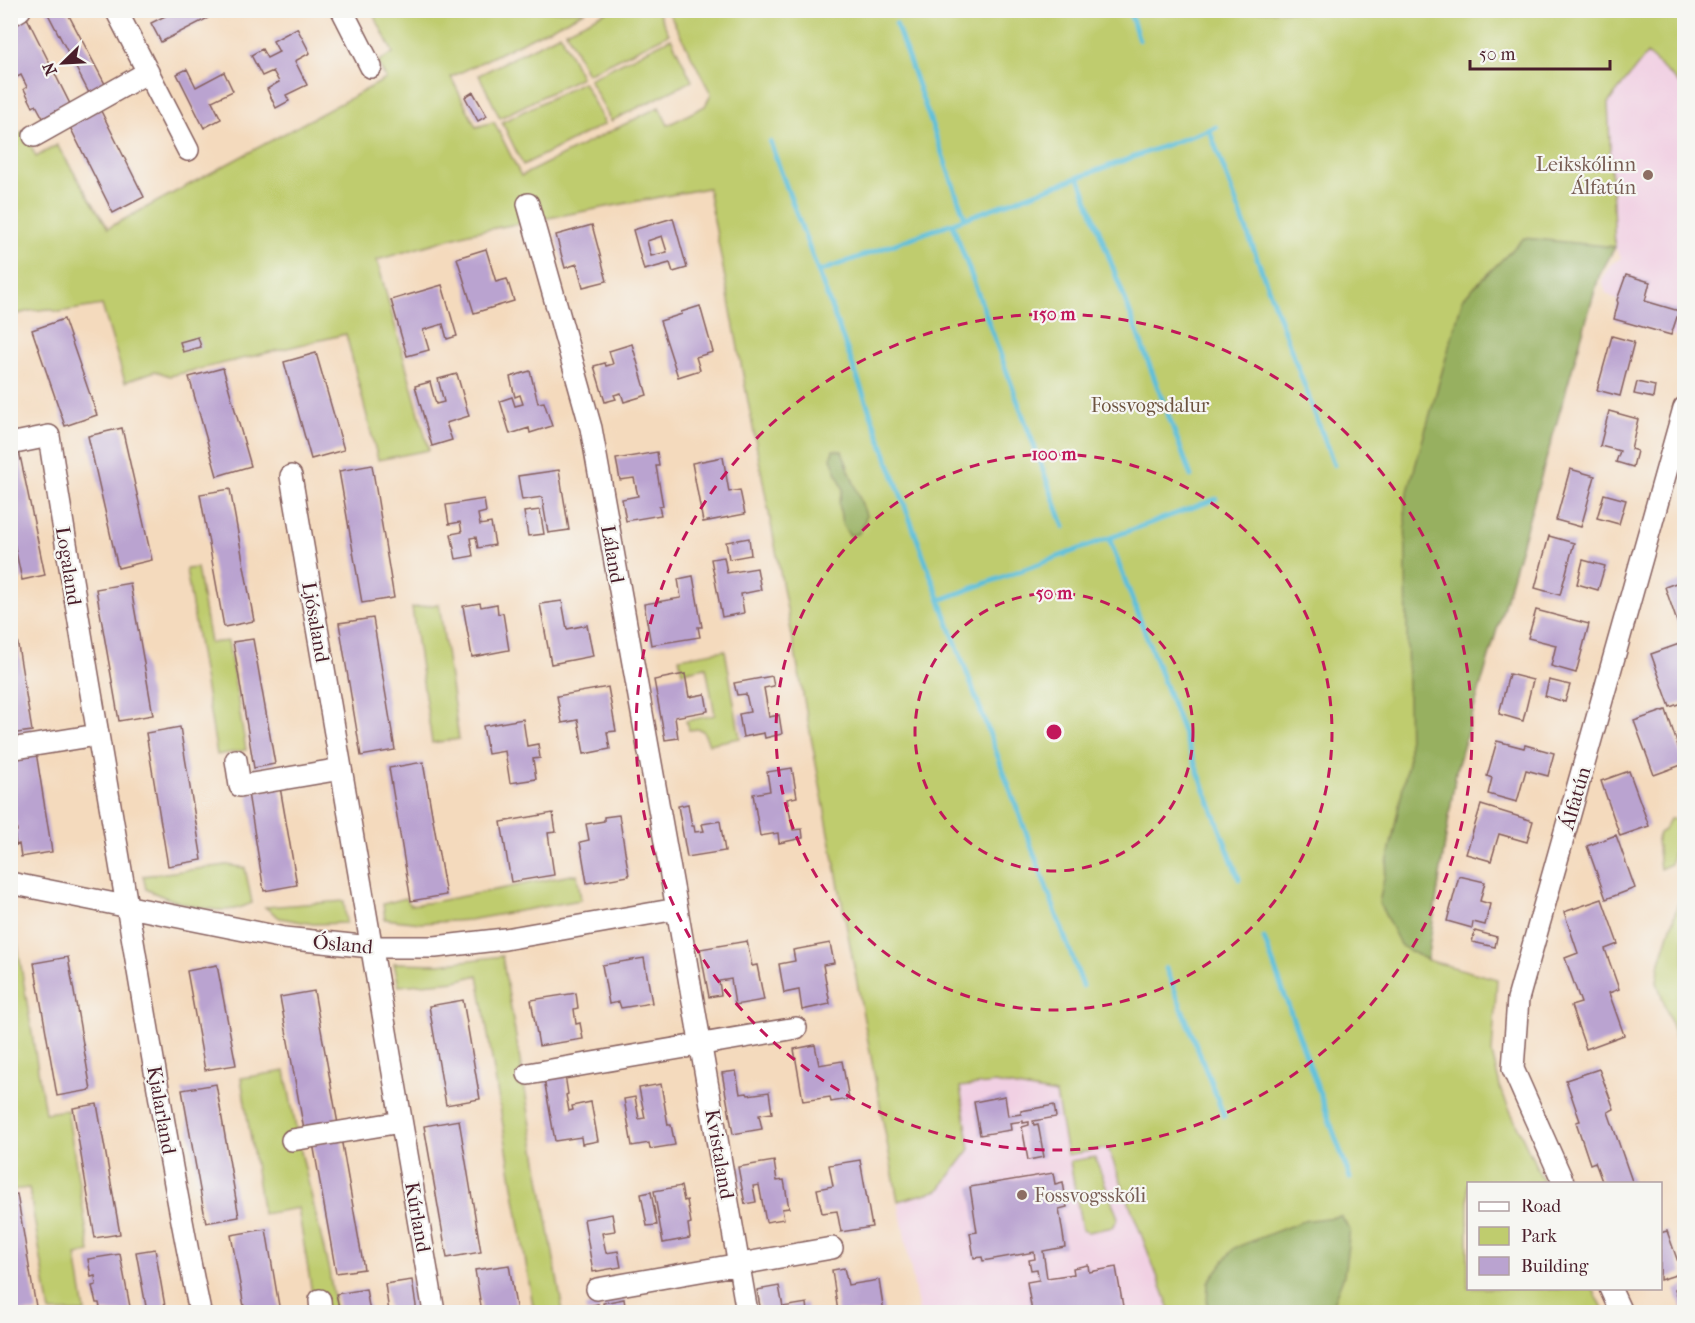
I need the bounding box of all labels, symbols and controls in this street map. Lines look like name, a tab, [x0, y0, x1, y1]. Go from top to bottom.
north arrow	[33, 33, 93, 93]
scale bar	[1470, 33, 1610, 71]
text: 50 m	[1479, 44, 1516, 65]
text: N	[38, 59, 61, 78]
place label: Leikskólinn Álfatún	[1536, 153, 1636, 199]
marker: Leikskólinn Álfatún	[1641, 168, 1655, 182]
text: 150 m	[1033, 304, 1076, 325]
park label: Fossvogsdalur	[1091, 394, 1210, 417]
text: 100 m	[1031, 444, 1078, 465]
street label: Láland	[596, 523, 629, 586]
street label: Logaland	[51, 525, 86, 608]
street label: Ljósaland	[297, 580, 334, 665]
text: 50 m	[1036, 583, 1073, 604]
centre of rings	[1044, 722, 1064, 742]
street label: Álfatún	[1554, 763, 1596, 833]
street label: Ósland	[312, 928, 375, 959]
street label: Kjalarland	[142, 1064, 181, 1157]
street label: Kvistaland	[700, 1107, 739, 1202]
street label: Kúrland	[400, 1180, 435, 1255]
legend	[1467, 1182, 1662, 1290]
place label: Fossvogsskóli	[1034, 1184, 1146, 1207]
marker: Fossvogsskóli	[1015, 1188, 1029, 1202]
text: Road	[1521, 1196, 1561, 1217]
text: Park	[1521, 1226, 1558, 1247]
text: Building	[1521, 1256, 1589, 1277]

